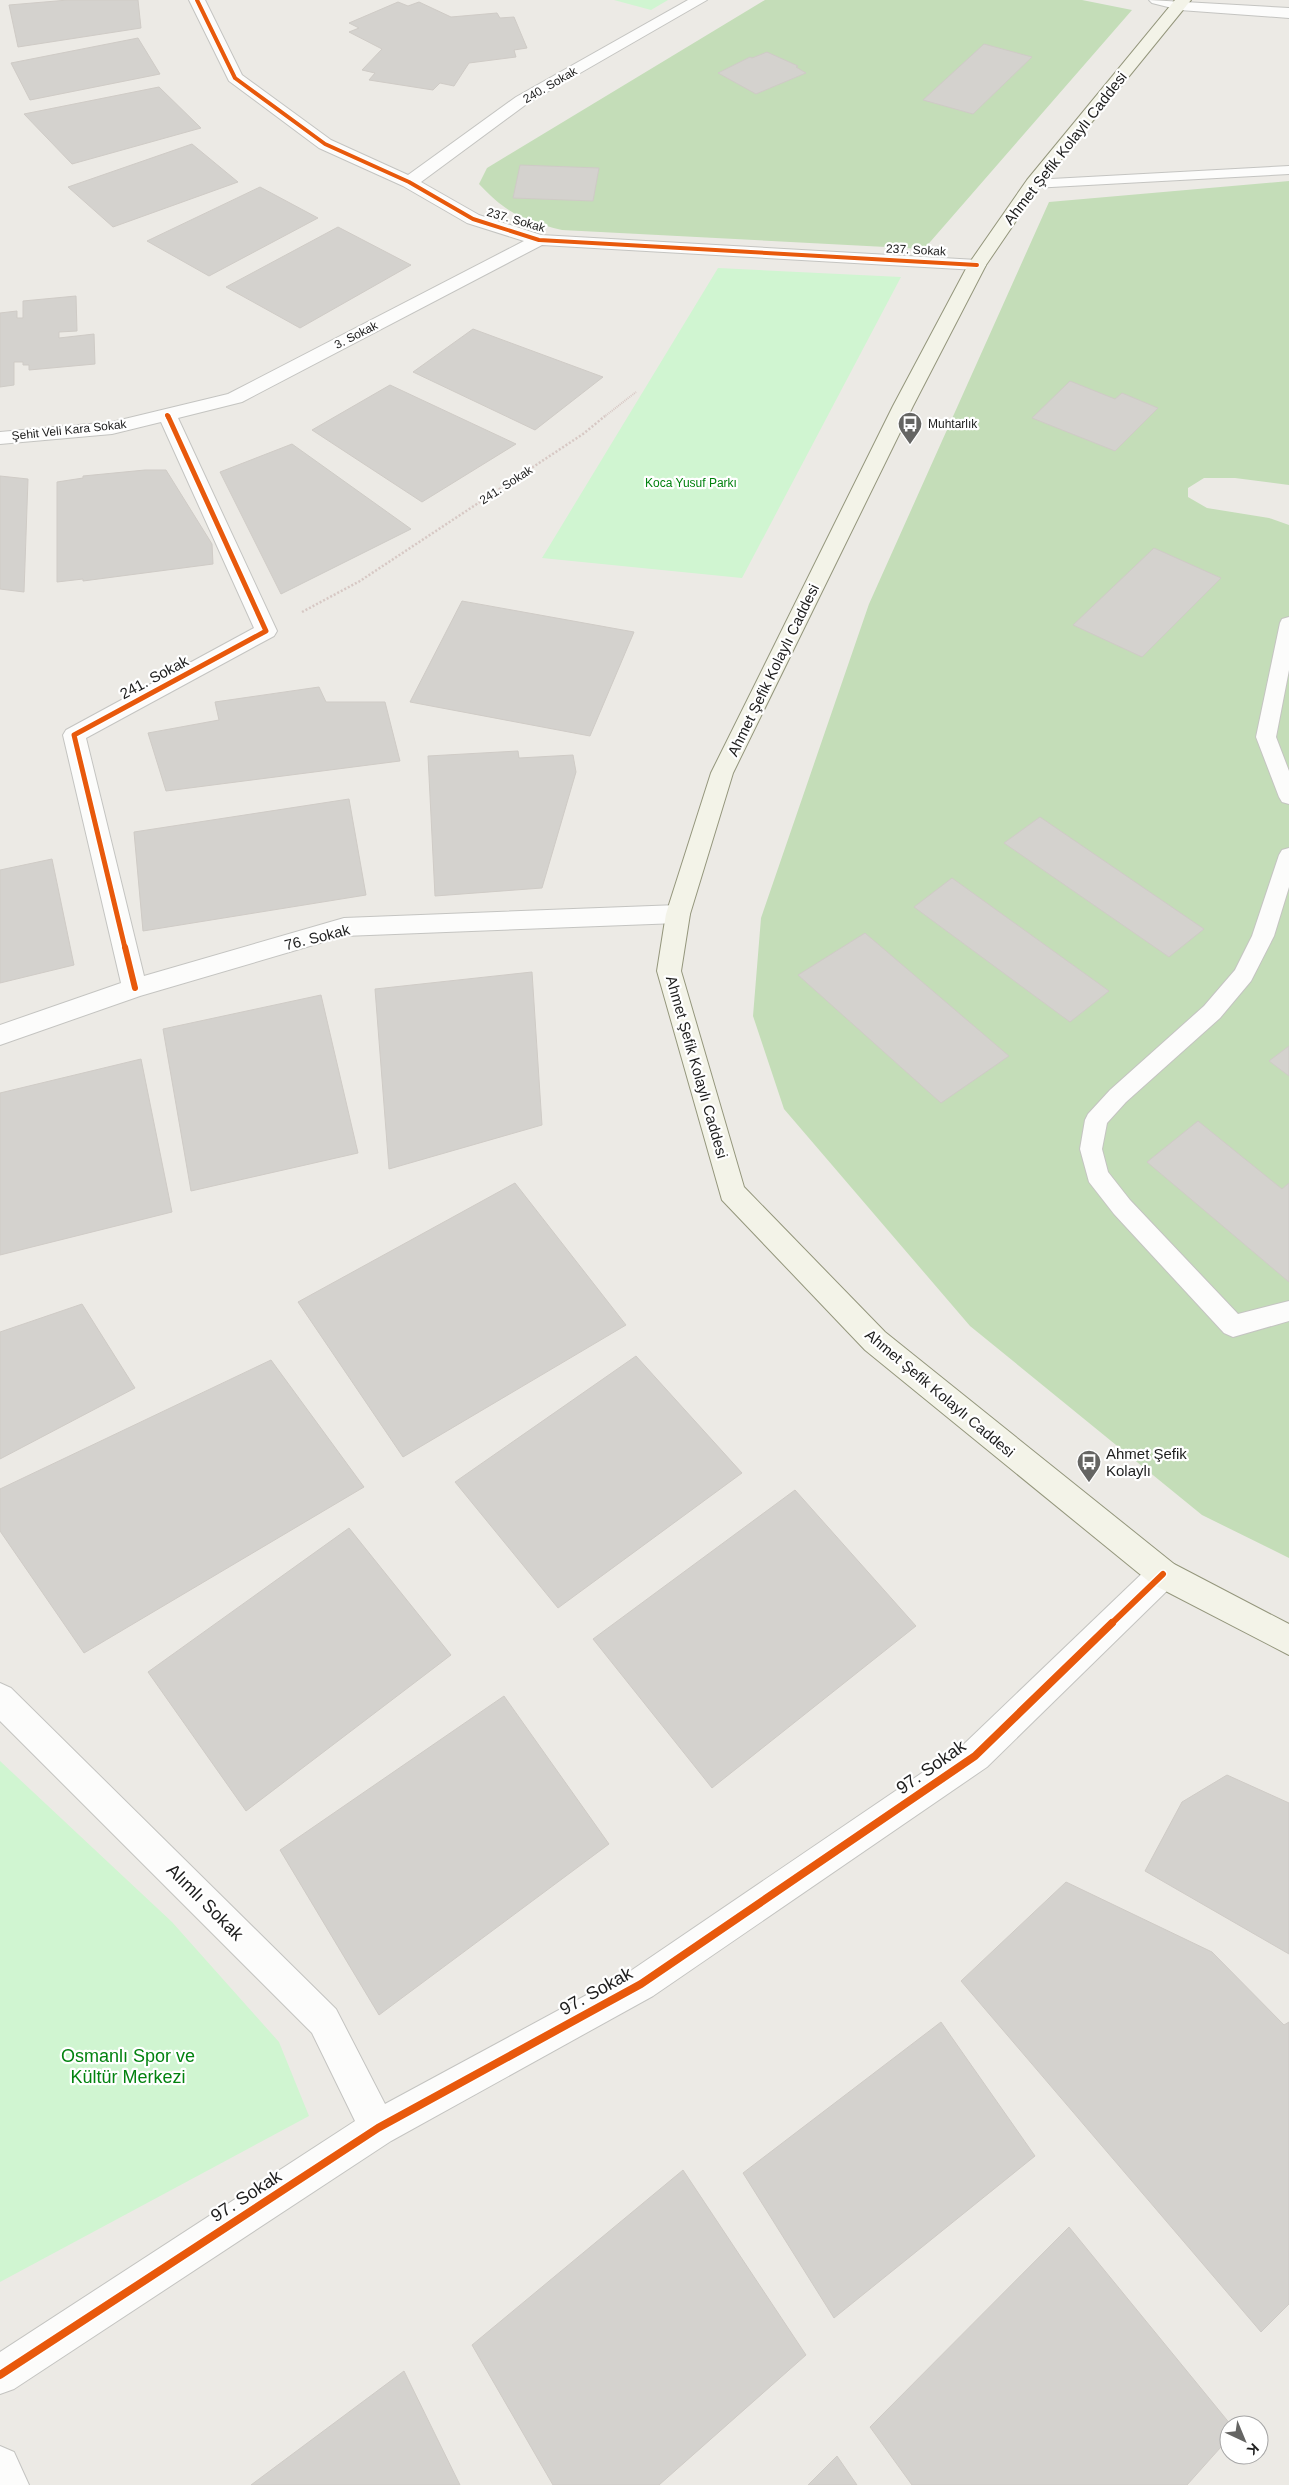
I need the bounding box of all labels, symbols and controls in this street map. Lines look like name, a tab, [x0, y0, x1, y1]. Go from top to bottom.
street label: 240. Sokak	[520, 63, 580, 106]
street label: Ahmet Şefik Kolaylı Caddesi	[1000, 68, 1130, 228]
street label: 237. Sokak	[485, 205, 548, 235]
street label: 237. Sokak	[886, 241, 947, 259]
street label: 3. Sokak	[332, 318, 381, 352]
bus stop icon: Muhtarlık	[897, 411, 923, 445]
street label: Şehit Veli Kara Sokak	[11, 417, 128, 443]
place label: Muhtarlık	[928, 417, 978, 431]
street label: 241. Sokak	[477, 462, 536, 507]
park label: Koca Yusuf Parkı	[645, 476, 737, 490]
street label: Ahmet Şefik Kolaylı Caddesi	[724, 581, 822, 759]
street label: 241. Sokak	[117, 652, 192, 702]
street label: 76. Sokak	[283, 921, 352, 953]
street label: Ahmet Şefik Kolaylı Caddesi	[663, 974, 731, 1160]
street label: Ahmet Şefik Kolaylı Caddesi	[862, 1326, 1018, 1460]
place label: Ahmet Şefik Kolaylı	[1106, 1445, 1187, 1479]
bus stop icon: Ahmet Şefik Kolaylı	[1076, 1449, 1102, 1483]
street label: 97. Sokak	[892, 1735, 970, 1798]
street label: Alımlı Sokak	[163, 1860, 248, 1945]
street label: 97. Sokak	[556, 1962, 637, 2019]
park label: Osmanlı Spor ve Kültür Merkezi	[61, 2046, 195, 2087]
street label: 97. Sokak	[207, 2165, 286, 2226]
north arrow	[1219, 2415, 1269, 2465]
text: K	[1244, 2440, 1262, 2459]

